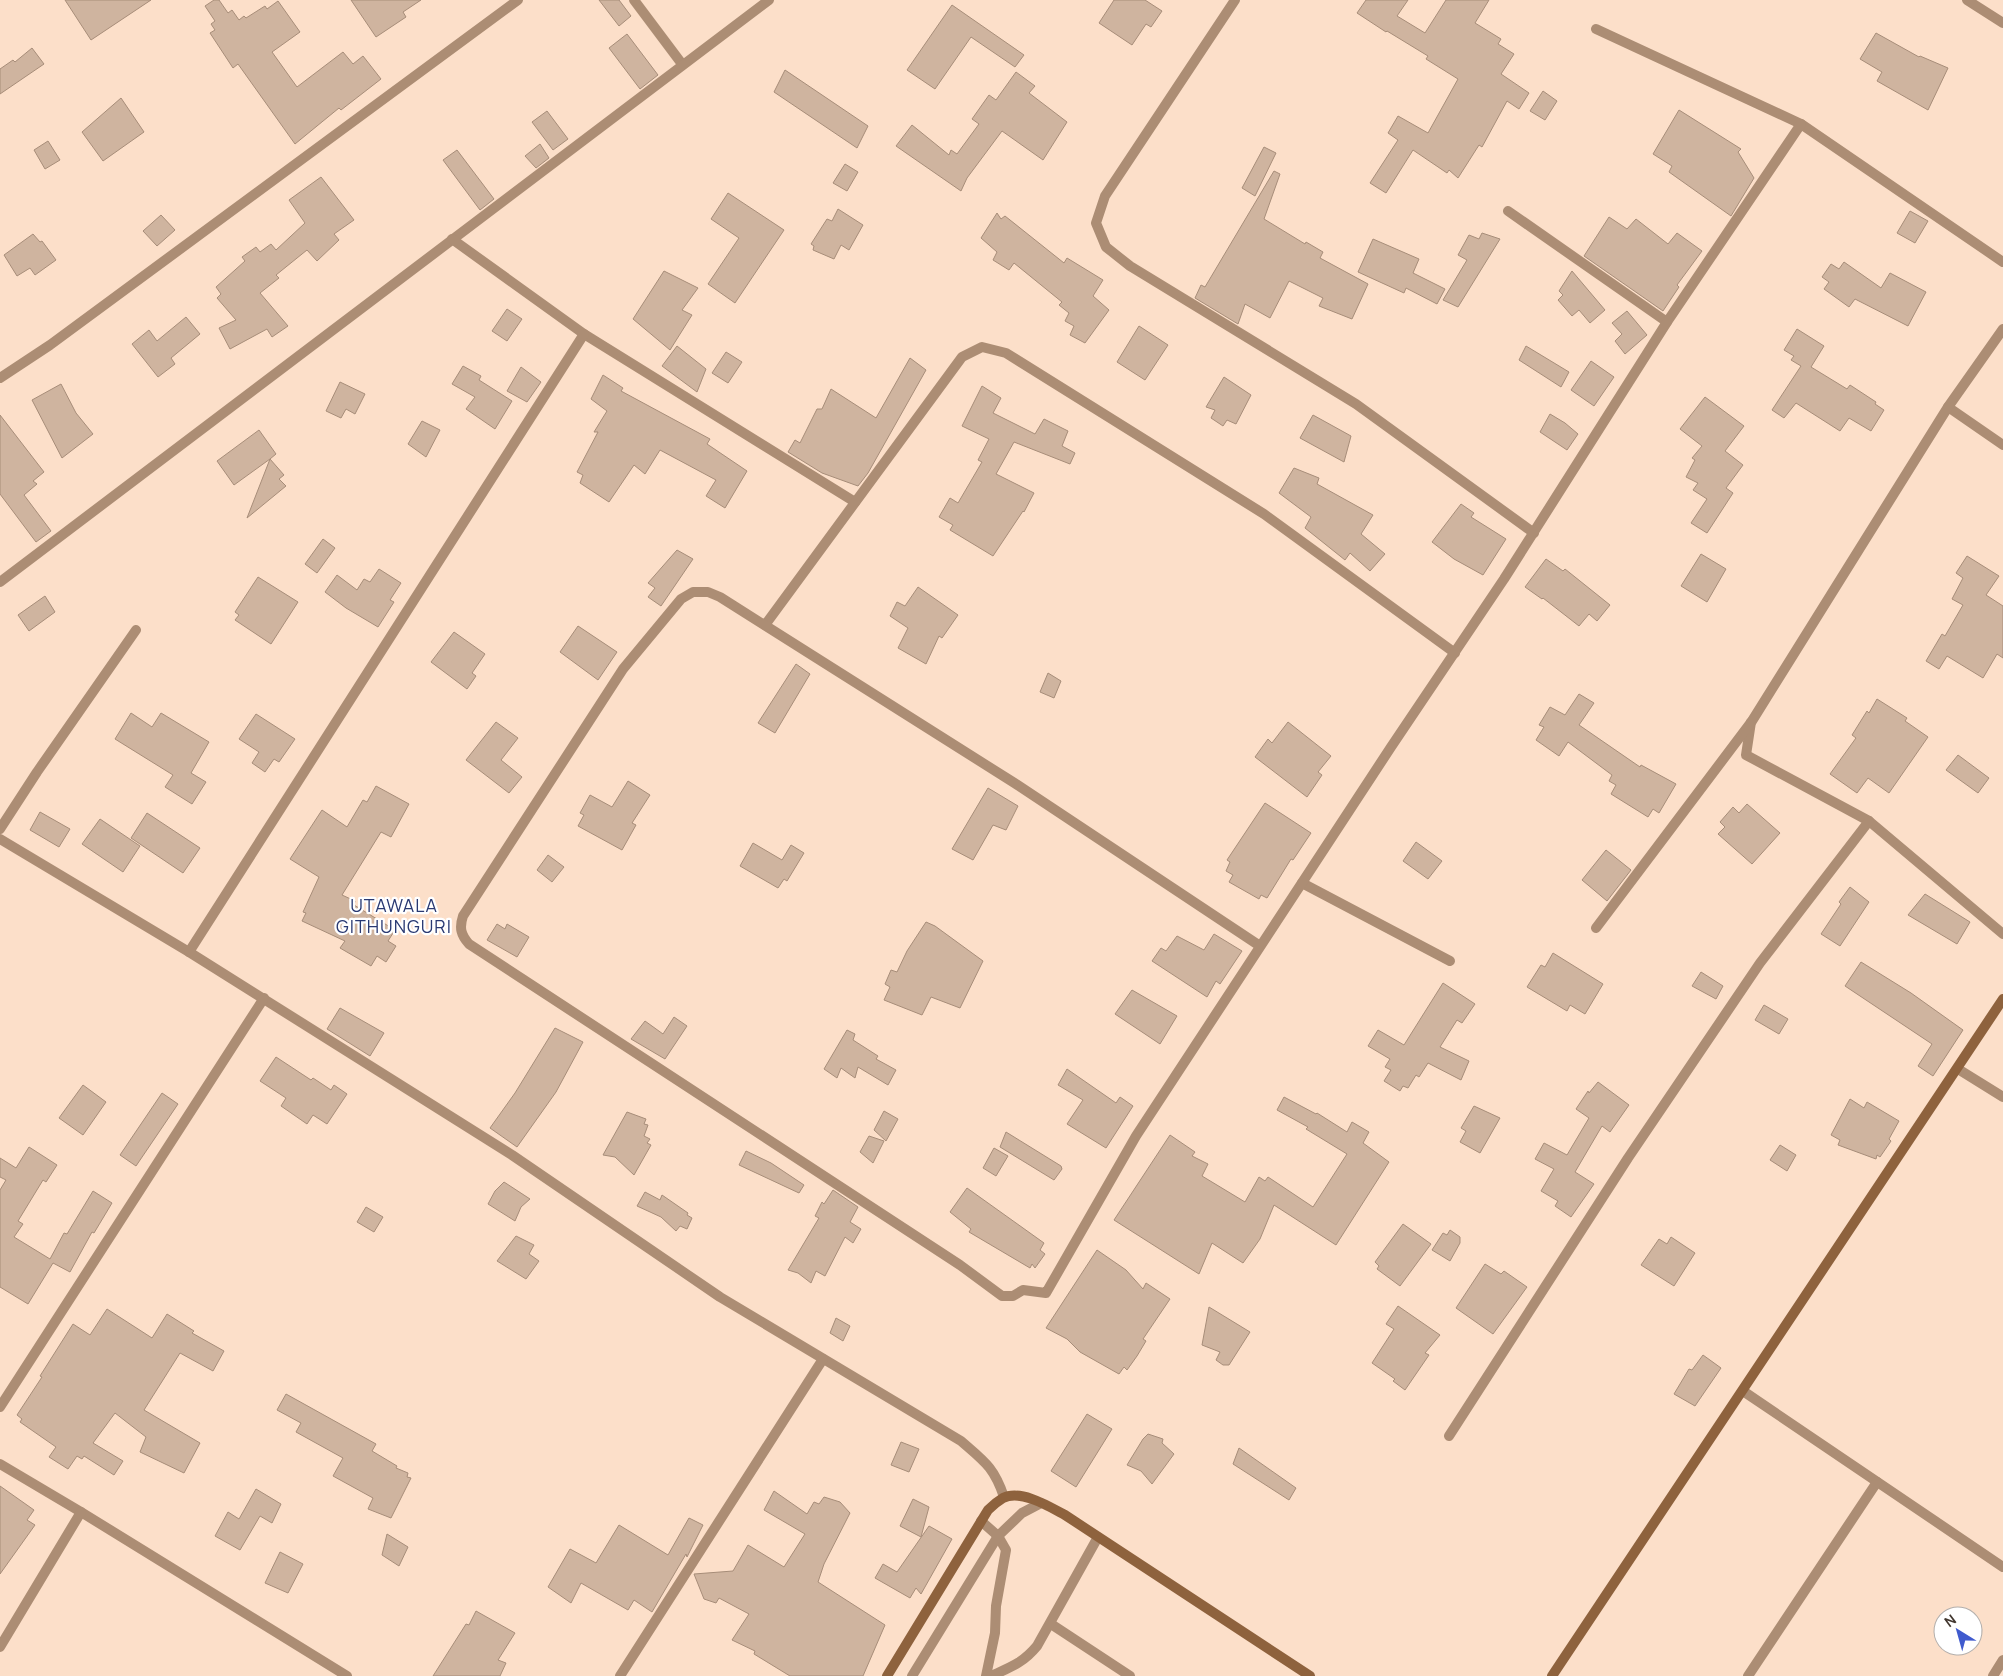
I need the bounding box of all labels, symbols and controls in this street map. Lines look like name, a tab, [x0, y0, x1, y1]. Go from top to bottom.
district label: UTAWALA GITHUNGURI	[336, 893, 452, 938]
north arrow	[1933, 1606, 1983, 1656]
text: N	[1940, 1610, 1960, 1631]

